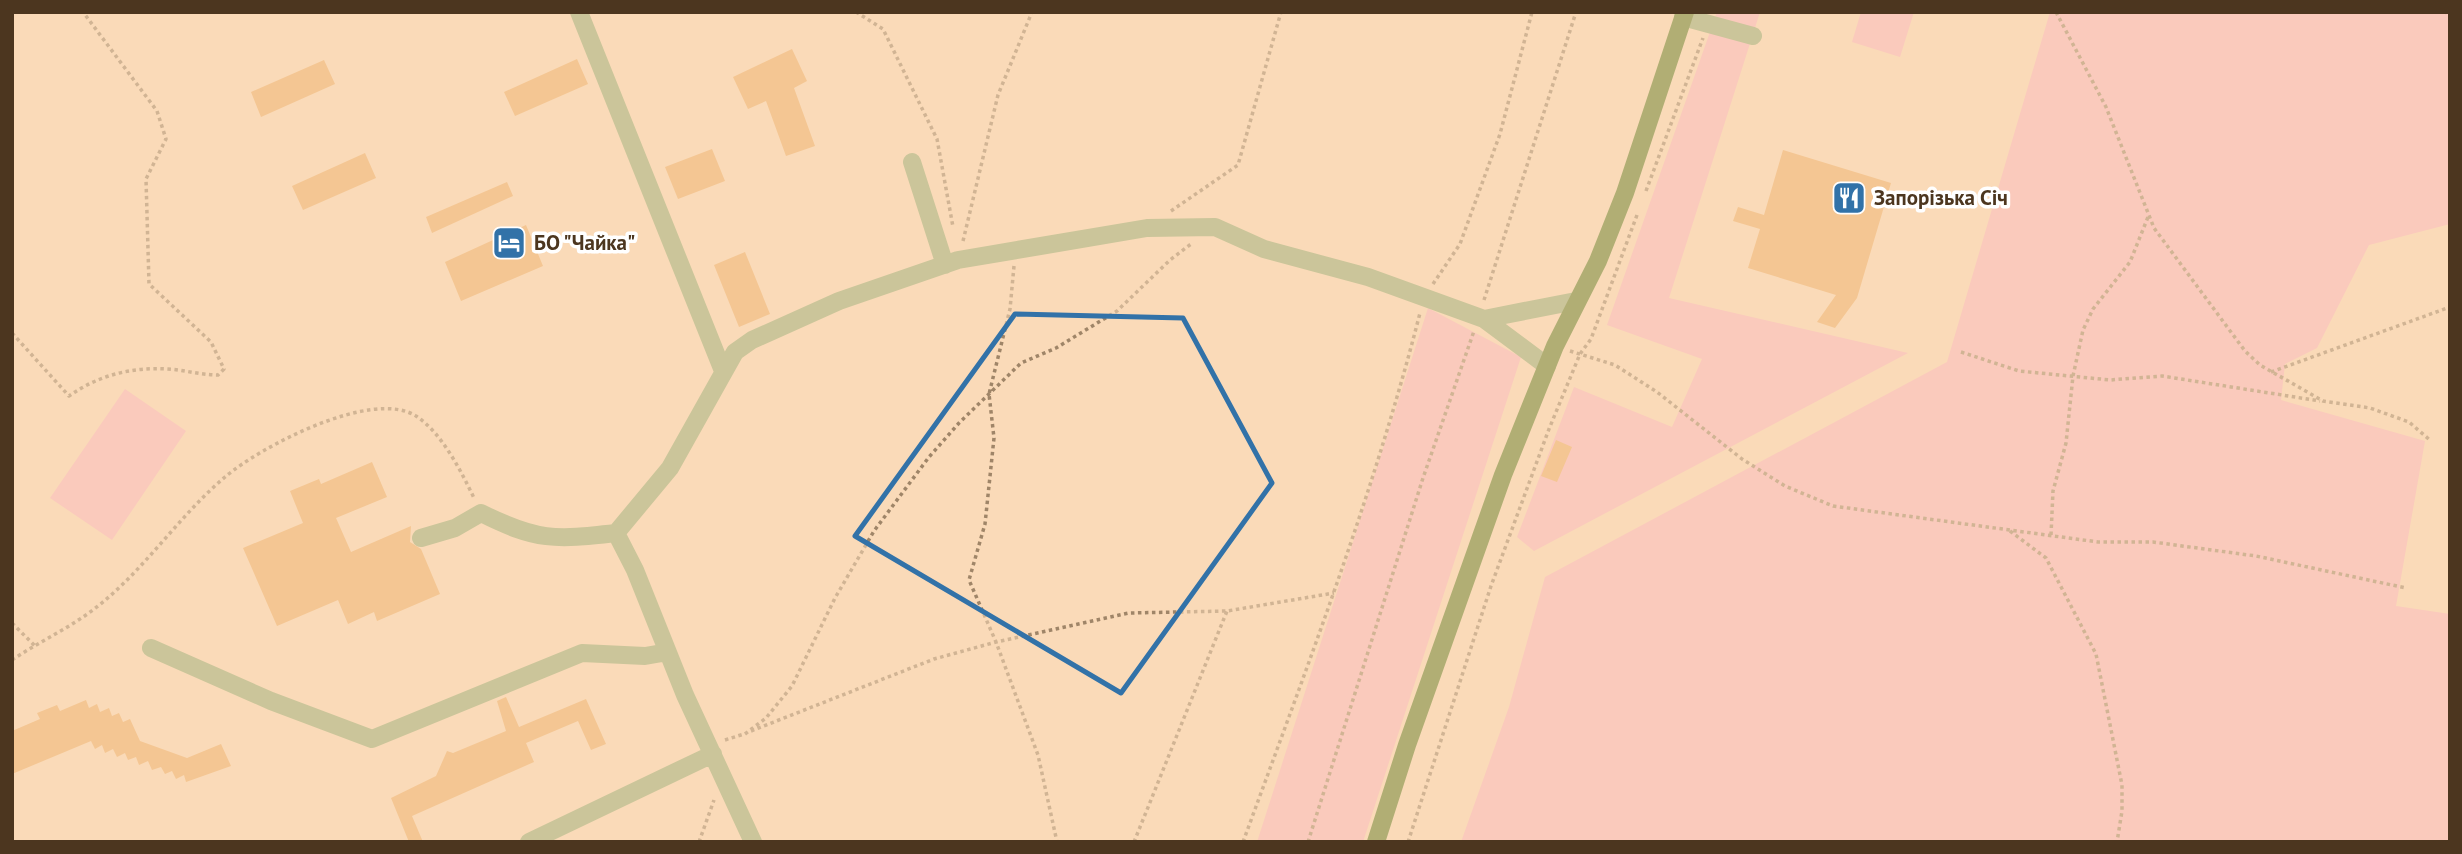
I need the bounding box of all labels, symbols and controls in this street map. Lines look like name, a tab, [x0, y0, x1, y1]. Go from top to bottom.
restaurant icon: Запорізька Січ	[1830, 179, 1868, 217]
place label: Запорізька Січ	[1874, 184, 2008, 211]
hotel icon: БО "Чайка"	[490, 224, 528, 262]
place label: БО "Чайка"	[534, 229, 635, 256]

